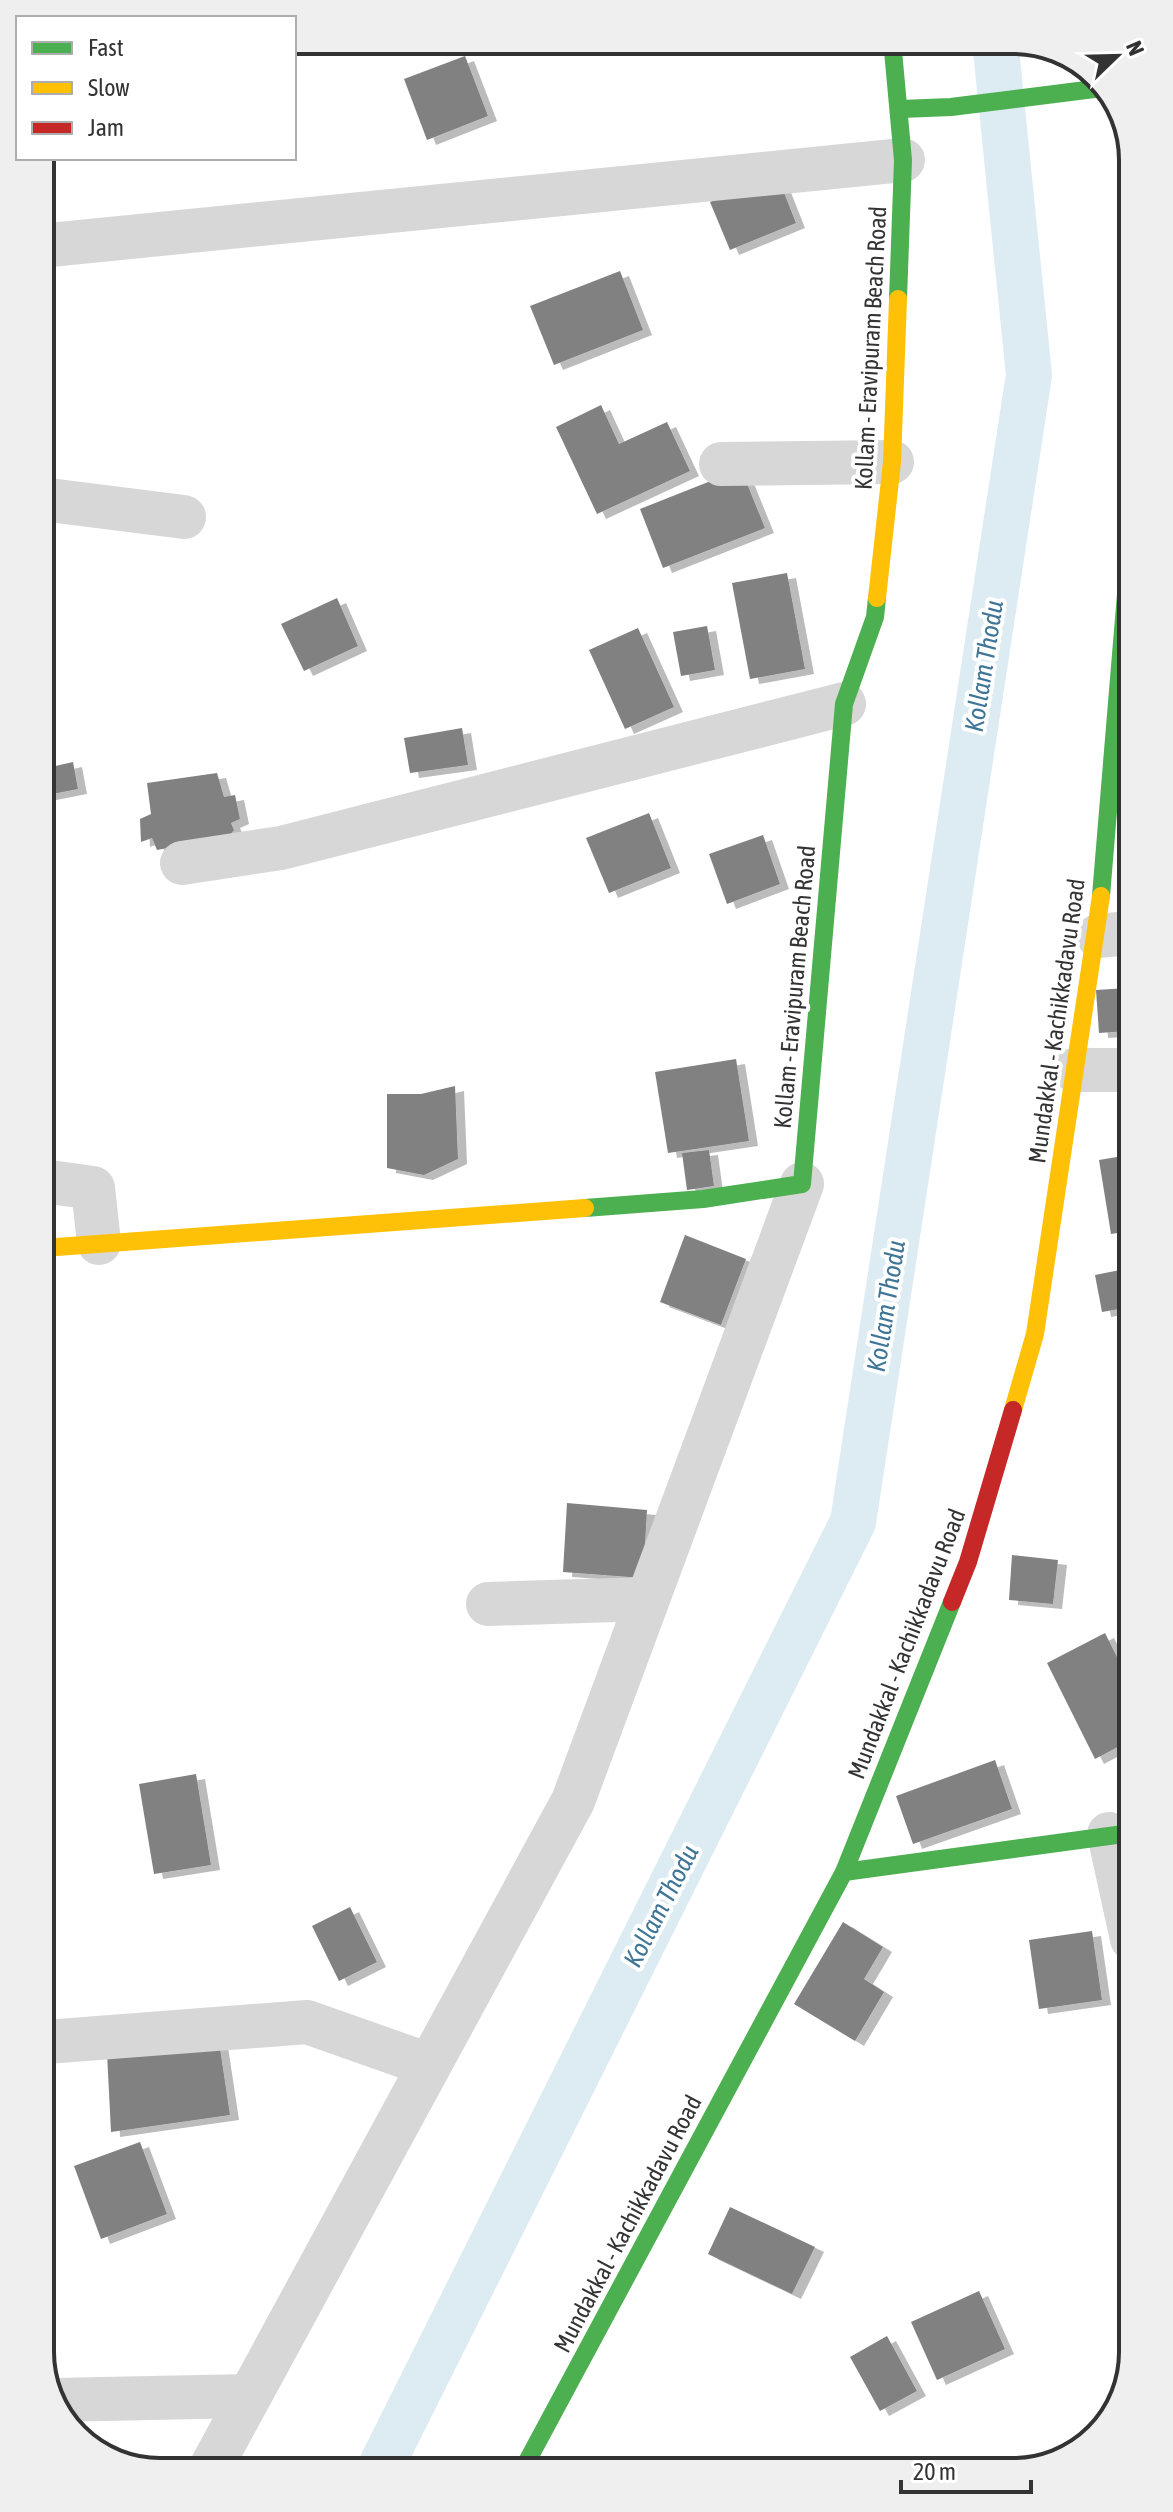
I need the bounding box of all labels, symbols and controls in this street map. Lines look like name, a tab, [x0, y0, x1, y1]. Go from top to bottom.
legend	[16, 16, 296, 160]
north arrow	[1077, 16, 1157, 96]
text: Fast	[88, 34, 124, 61]
text: N	[1121, 37, 1150, 59]
text: Slow	[88, 74, 130, 101]
text: Jam	[88, 114, 124, 141]
street label: Kollam - Eravipuram Beach Road	[850, 205, 891, 491]
water label: Kollam Thodu	[959, 598, 1009, 734]
street label: Kollam - Eravipuram Beach Road	[769, 844, 820, 1130]
street label: Mundakkal - Kachikkadavu Road	[1023, 877, 1090, 1165]
water label: Kollam Thodu	[861, 1238, 911, 1374]
street label: Mundakkal - Kachikkadavu Road	[843, 1505, 971, 1783]
water label: Kollam Thodu	[617, 1840, 705, 1972]
street label: Mundakkal - Kachikkadavu Road	[548, 2091, 707, 2357]
scale bar	[901, 2444, 1031, 2494]
text: 20 m	[913, 2458, 956, 2485]

